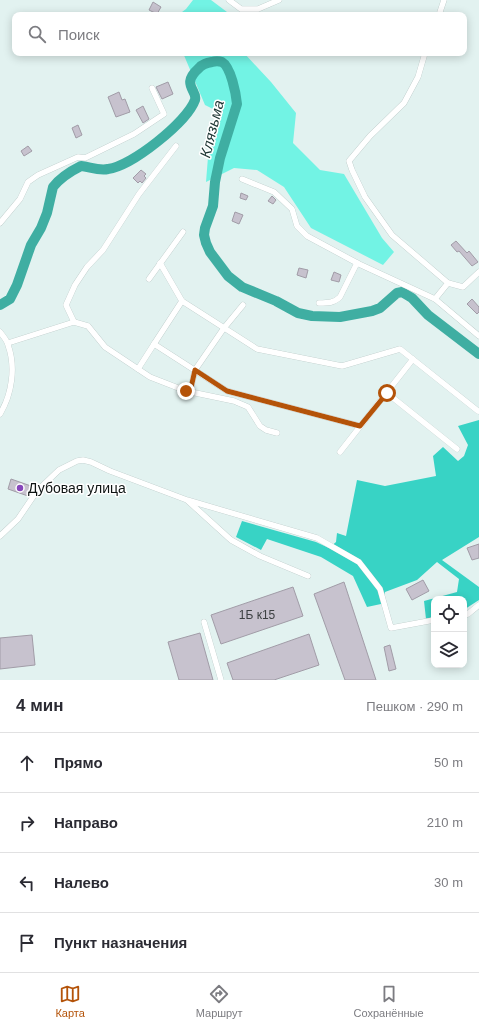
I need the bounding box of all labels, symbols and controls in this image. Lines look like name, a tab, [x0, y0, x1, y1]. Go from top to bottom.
search box	[12, 12, 467, 56]
icon: search	[26, 23, 48, 45]
text: Поиск	[58, 26, 100, 43]
water label: Клязьма	[196, 98, 227, 159]
route end	[177, 382, 195, 400]
route start	[378, 384, 396, 402]
place label: Дубовая улица	[28, 480, 126, 496]
marker: Дубовая улица	[15, 483, 25, 493]
map controls	[431, 596, 467, 668]
button: locate	[431, 596, 467, 632]
house number: 1Б к15	[239, 608, 276, 622]
button: layers	[431, 632, 467, 668]
text: 4 мин	[16, 696, 63, 715]
text: Пешком · 290 m	[366, 699, 463, 714]
icon: ahead	[16, 752, 38, 774]
text: Прямо	[54, 754, 103, 771]
text: 50 m	[434, 755, 463, 770]
icon: right	[16, 812, 38, 834]
text: Направо	[54, 814, 118, 831]
text: 210 m	[427, 815, 463, 830]
icon: left	[16, 872, 38, 894]
text: Налево	[54, 874, 109, 891]
text: 30 m	[434, 875, 463, 890]
icon: arrive	[16, 932, 38, 954]
text: Пункт назначения	[54, 934, 187, 951]
tab: Карта	[55, 983, 85, 1019]
tab: Маршрут	[196, 983, 243, 1019]
tab: Сохранённые	[354, 983, 424, 1019]

